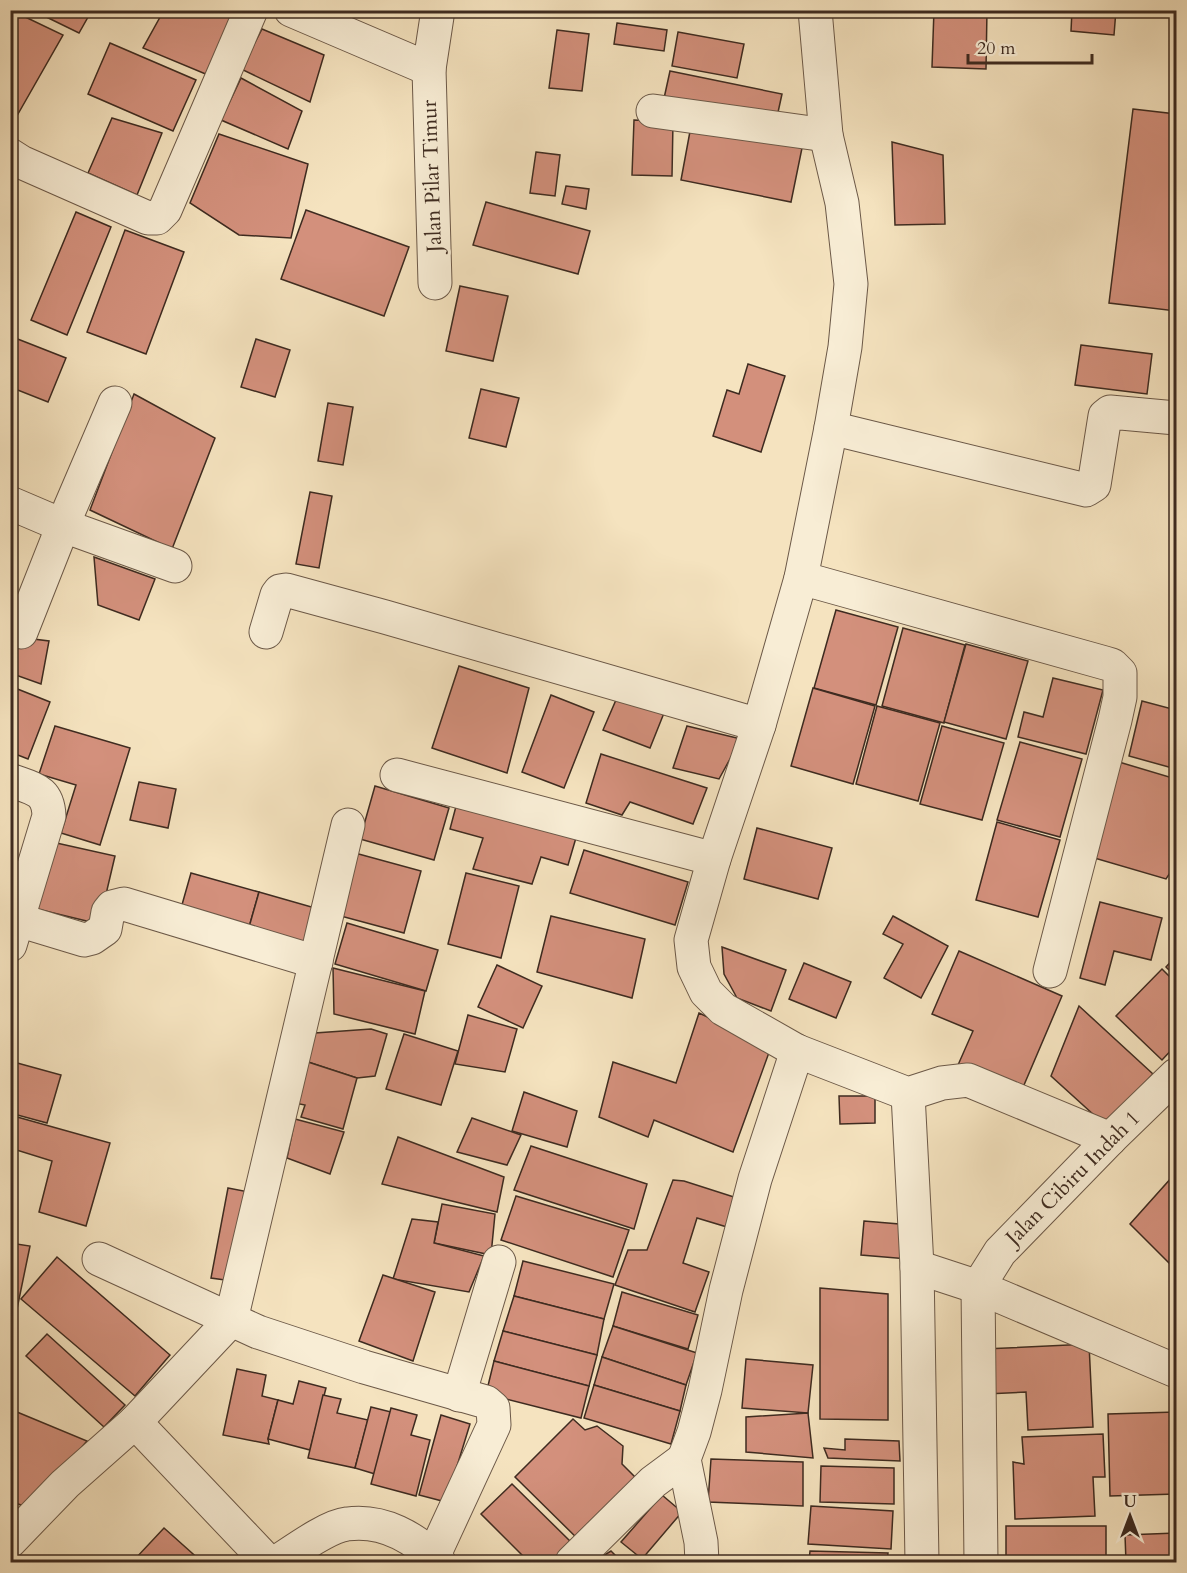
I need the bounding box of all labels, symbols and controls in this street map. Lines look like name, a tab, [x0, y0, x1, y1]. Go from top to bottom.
scale bar	[968, 27, 1092, 65]
text: 20 m	[977, 36, 1016, 61]
street label: Jalan Pilar Timur	[415, 99, 449, 256]
street label: Jalan Cibiru Indah 1	[997, 1104, 1147, 1254]
north arrow	[1100, 1486, 1160, 1546]
text: U	[1123, 1491, 1137, 1513]

